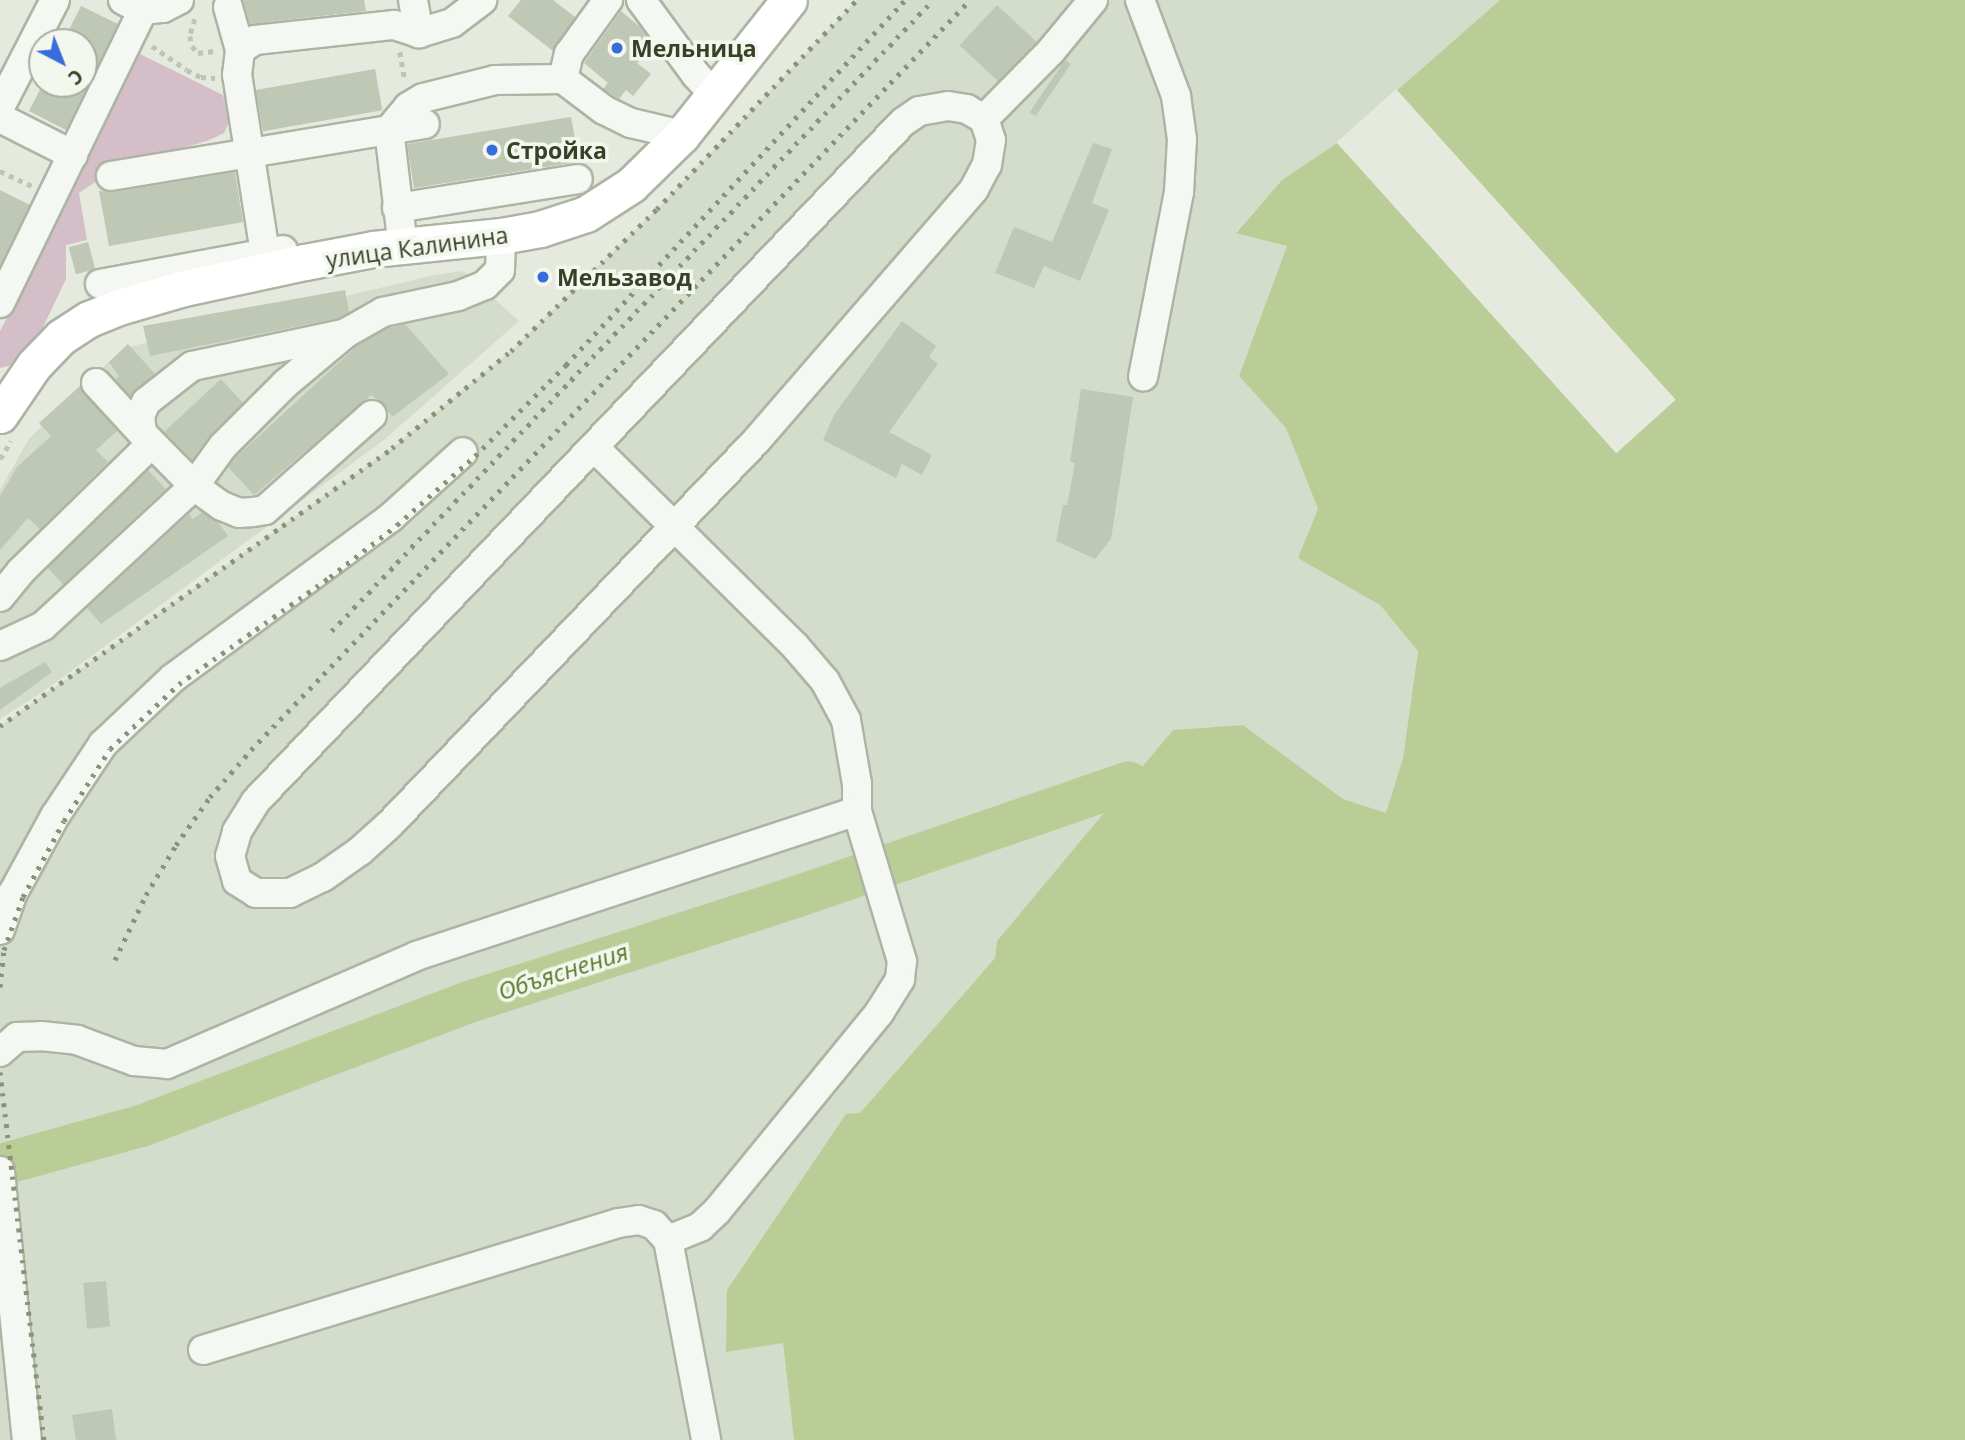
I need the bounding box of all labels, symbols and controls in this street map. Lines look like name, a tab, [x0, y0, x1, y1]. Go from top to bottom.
north arrow	[28, 28, 98, 98]
place label: Мельница	[631, 34, 757, 62]
marker: Мельница	[609, 40, 625, 56]
text: С	[63, 63, 89, 91]
place label: Стройка	[506, 136, 607, 164]
marker: Стройка	[484, 142, 500, 158]
street label: улица Калинина	[324, 221, 510, 273]
place label: Мельзавод	[557, 263, 692, 291]
marker: Мельзавод	[535, 269, 551, 285]
water label: Объяснения	[494, 936, 632, 1006]

